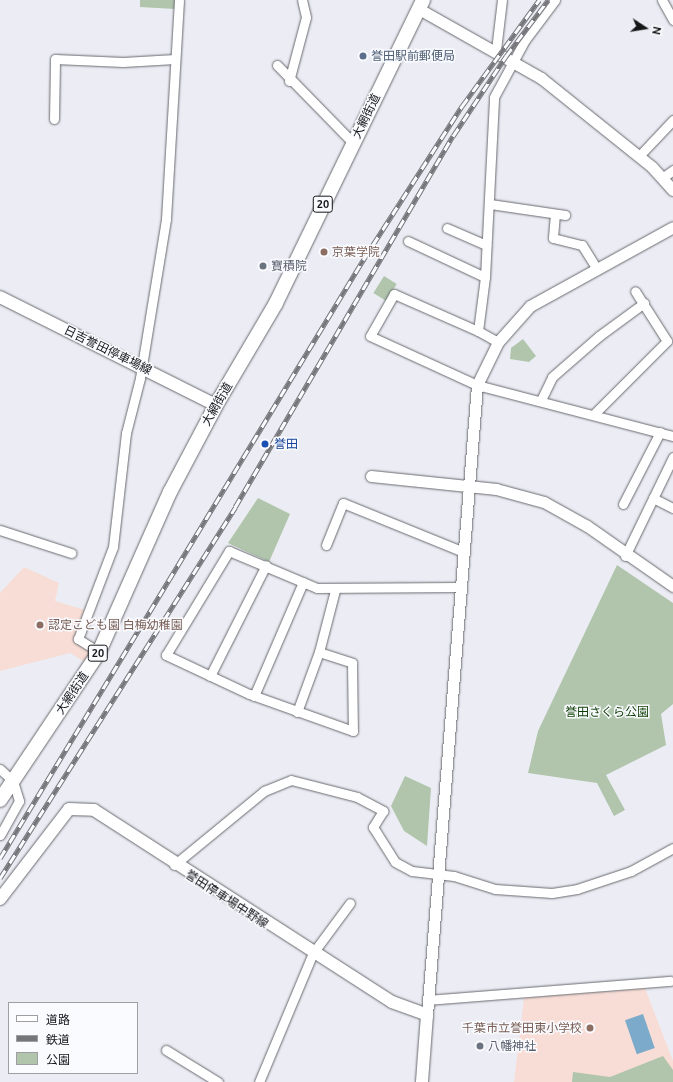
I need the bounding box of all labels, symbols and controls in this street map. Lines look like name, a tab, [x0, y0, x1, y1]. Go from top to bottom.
north arrow	[625, 8, 665, 48]
text: N	[650, 25, 663, 36]
place label: 誉田駅前郵便局	[371, 49, 455, 63]
marker: 誉田駅前郵便局	[358, 51, 368, 61]
street label: 大網街道	[349, 91, 383, 141]
road number: 20	[312, 195, 334, 213]
place label: 京葉学院	[332, 245, 380, 259]
marker: 京葉学院	[319, 247, 329, 257]
place label: 寶積院	[271, 259, 307, 273]
marker: 寶積院	[258, 261, 268, 271]
street label: 日吉誉田停車場線	[62, 322, 154, 378]
street label: 大網街道	[199, 380, 235, 428]
place label: 誉田	[274, 437, 298, 451]
marker: 誉田	[259, 438, 271, 450]
place label: 認定こども園 白梅幼稚園	[48, 618, 183, 632]
marker: 認定こども園 白梅幼稚園	[35, 620, 45, 630]
road number: 20	[87, 644, 109, 662]
street label: 大網街道	[53, 669, 91, 717]
park label: 誉田さくら公園	[565, 705, 649, 719]
street label: 誉田停車場中野線	[183, 867, 271, 931]
legend	[8, 1002, 138, 1074]
text: 道路	[46, 1013, 70, 1026]
place label: 千葉市立誉田東小学校	[462, 1021, 582, 1035]
marker: 千葉市立誉田東小学校	[585, 1023, 595, 1033]
text: 鉄道	[46, 1033, 70, 1046]
place label: 八幡神社	[488, 1039, 536, 1053]
marker: 八幡神社	[475, 1041, 485, 1051]
text: 公園	[46, 1053, 70, 1066]

